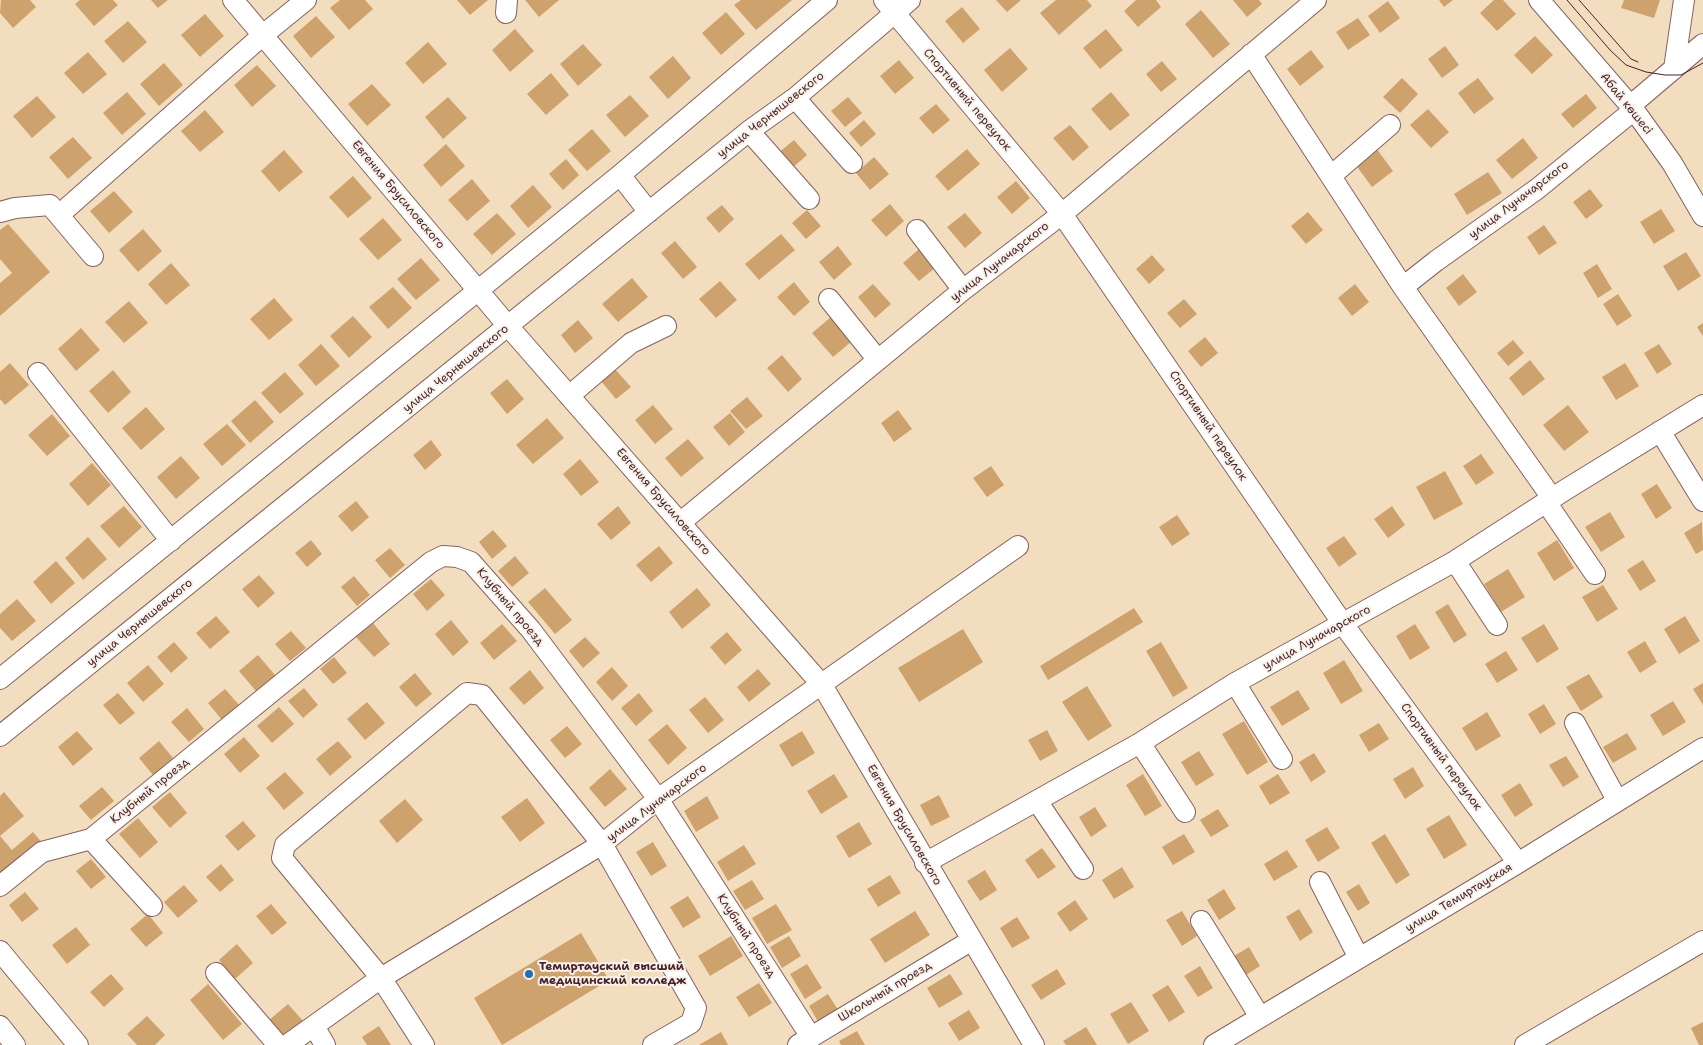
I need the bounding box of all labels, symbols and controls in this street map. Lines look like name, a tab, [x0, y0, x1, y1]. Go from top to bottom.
street label: Спортивный переулок	[920, 46, 1014, 154]
street label: улица Чернышевского	[715, 69, 827, 161]
street label: Абай көшесі	[1597, 70, 1655, 138]
street label: Евгения Брусиловского	[348, 138, 448, 252]
street label: улица Луначарского	[1466, 158, 1572, 242]
street label: улица Луначарского	[948, 219, 1052, 305]
street label: улица Чернышевского	[400, 322, 512, 416]
street label: Спортивный переулок	[1166, 368, 1250, 484]
street label: Евгения Брусиловского	[613, 446, 713, 558]
street label: Клубный проезд	[473, 565, 547, 649]
street label: улица Чернышевского	[84, 576, 196, 670]
street label: улица Луначарского	[1261, 602, 1373, 674]
street label: Спортивный переулок	[1397, 700, 1485, 814]
street label: Клубный проезд	[108, 755, 192, 827]
street label: улица Луначарского	[604, 761, 710, 845]
street label: Евгения Брусиловского	[863, 762, 945, 888]
street label: улица Темиртауская	[1403, 860, 1515, 936]
street label: Клубный проезд	[714, 891, 778, 981]
street label: Школьный проезд	[836, 958, 934, 1026]
place label: Темиртауский высший медицинский колледж	[539, 960, 686, 988]
marker: Темиртауский высший медицинский колледж	[523, 968, 535, 980]

